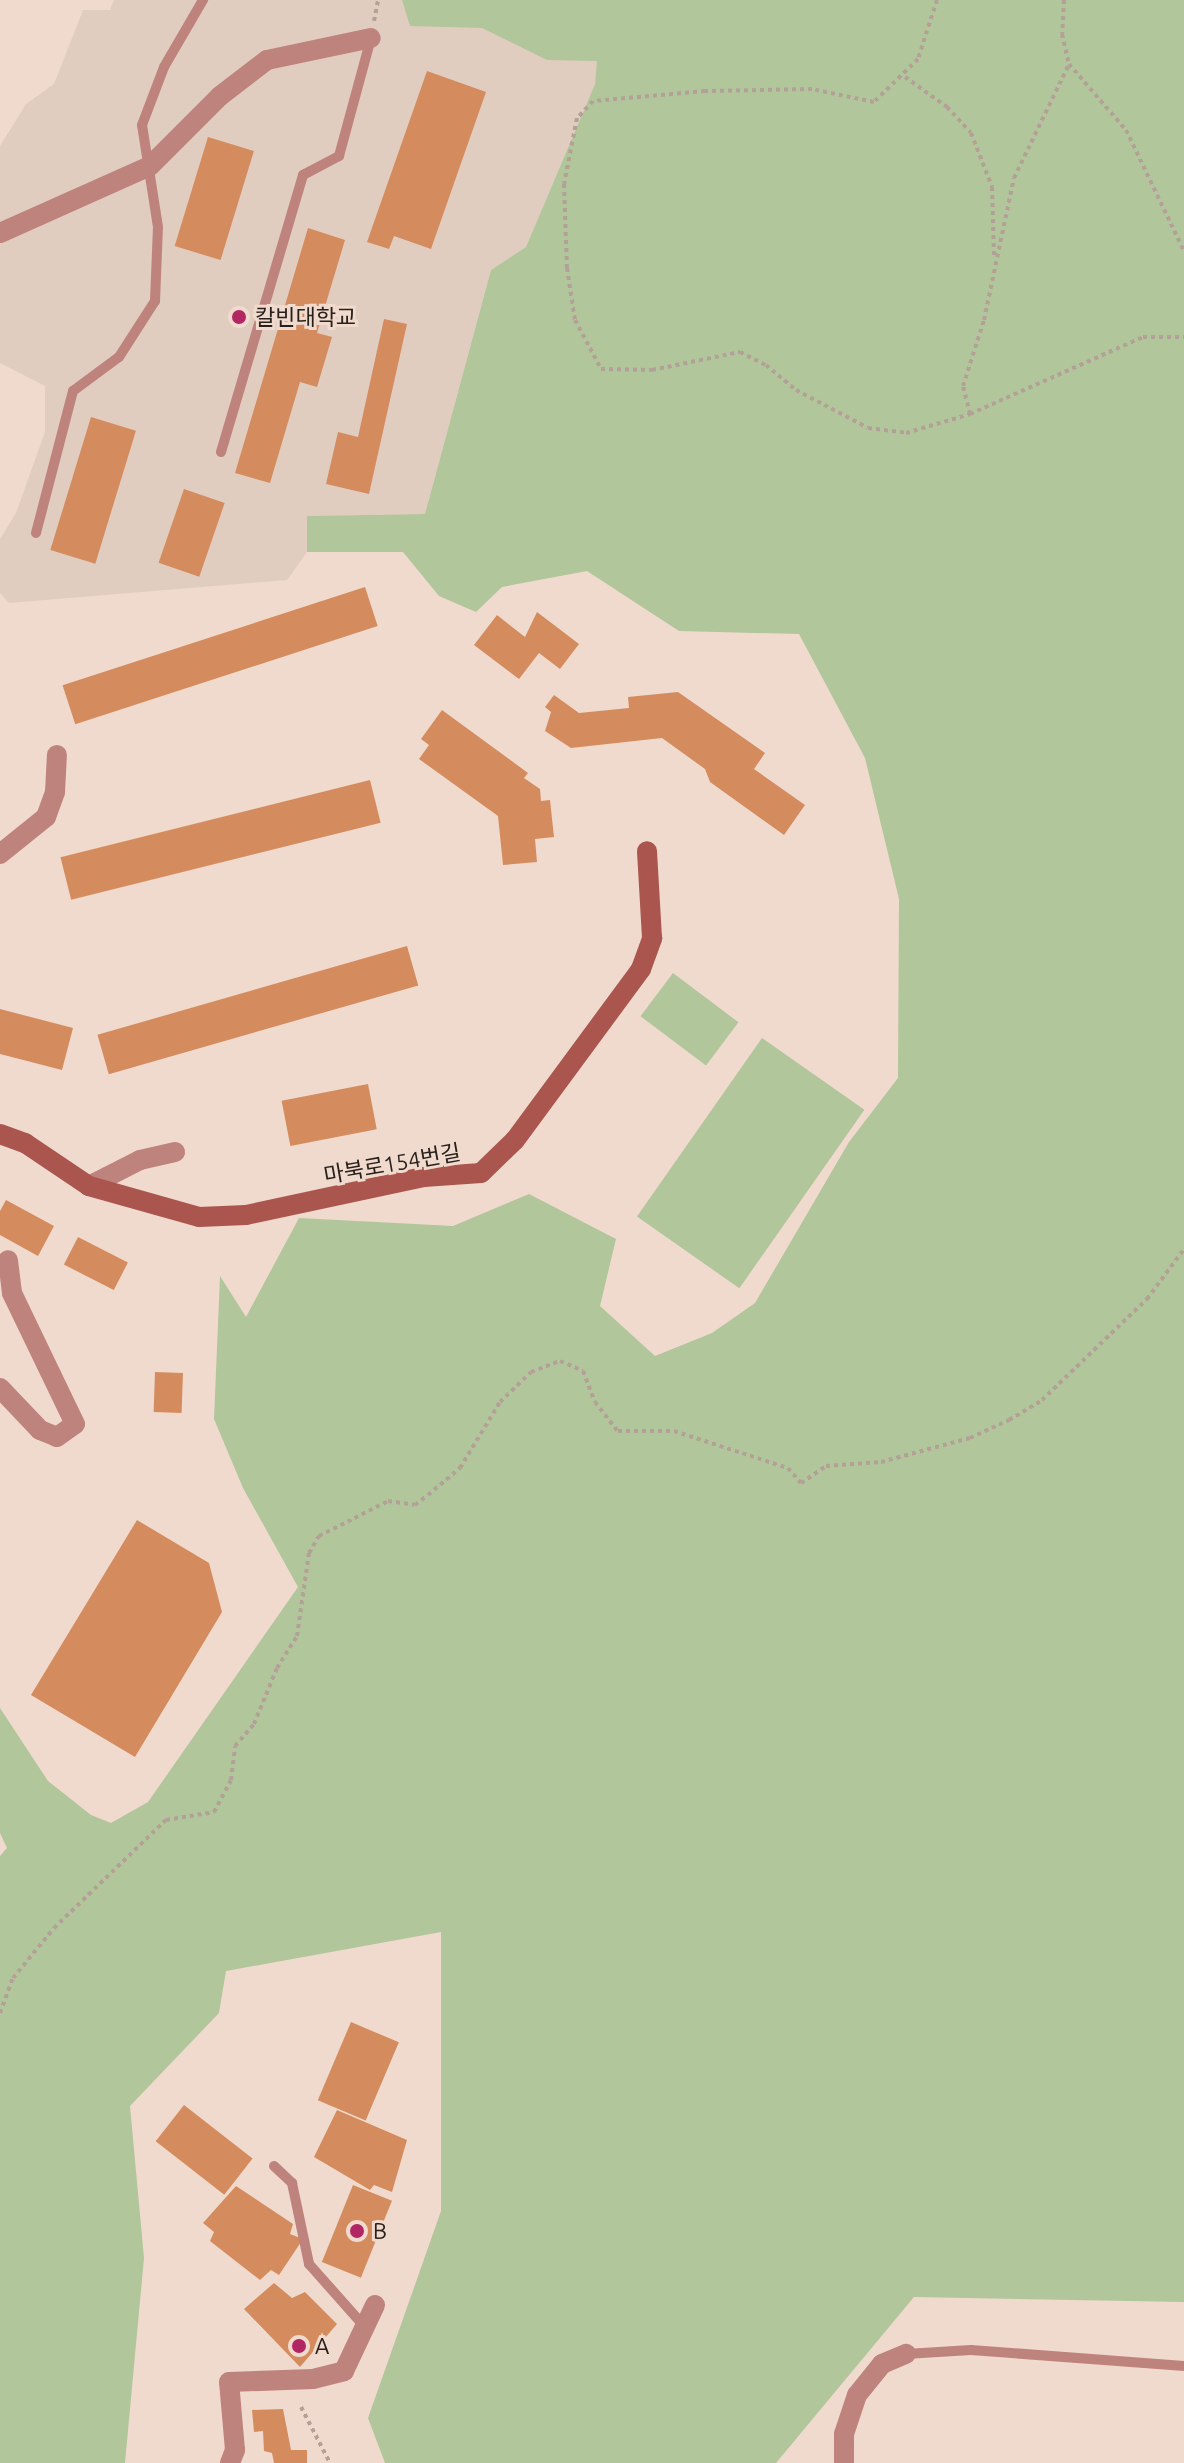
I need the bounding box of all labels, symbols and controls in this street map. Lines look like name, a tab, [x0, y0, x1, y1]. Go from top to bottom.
place label: 칼빈대학교	[255, 304, 356, 330]
marker: 칼빈대학교	[230, 308, 248, 326]
street label: 마북로154번길	[322, 1138, 462, 1188]
place label: B	[373, 2218, 387, 2244]
marker: B	[348, 2222, 366, 2240]
place label: A	[315, 2333, 329, 2359]
marker: A	[290, 2337, 308, 2355]

